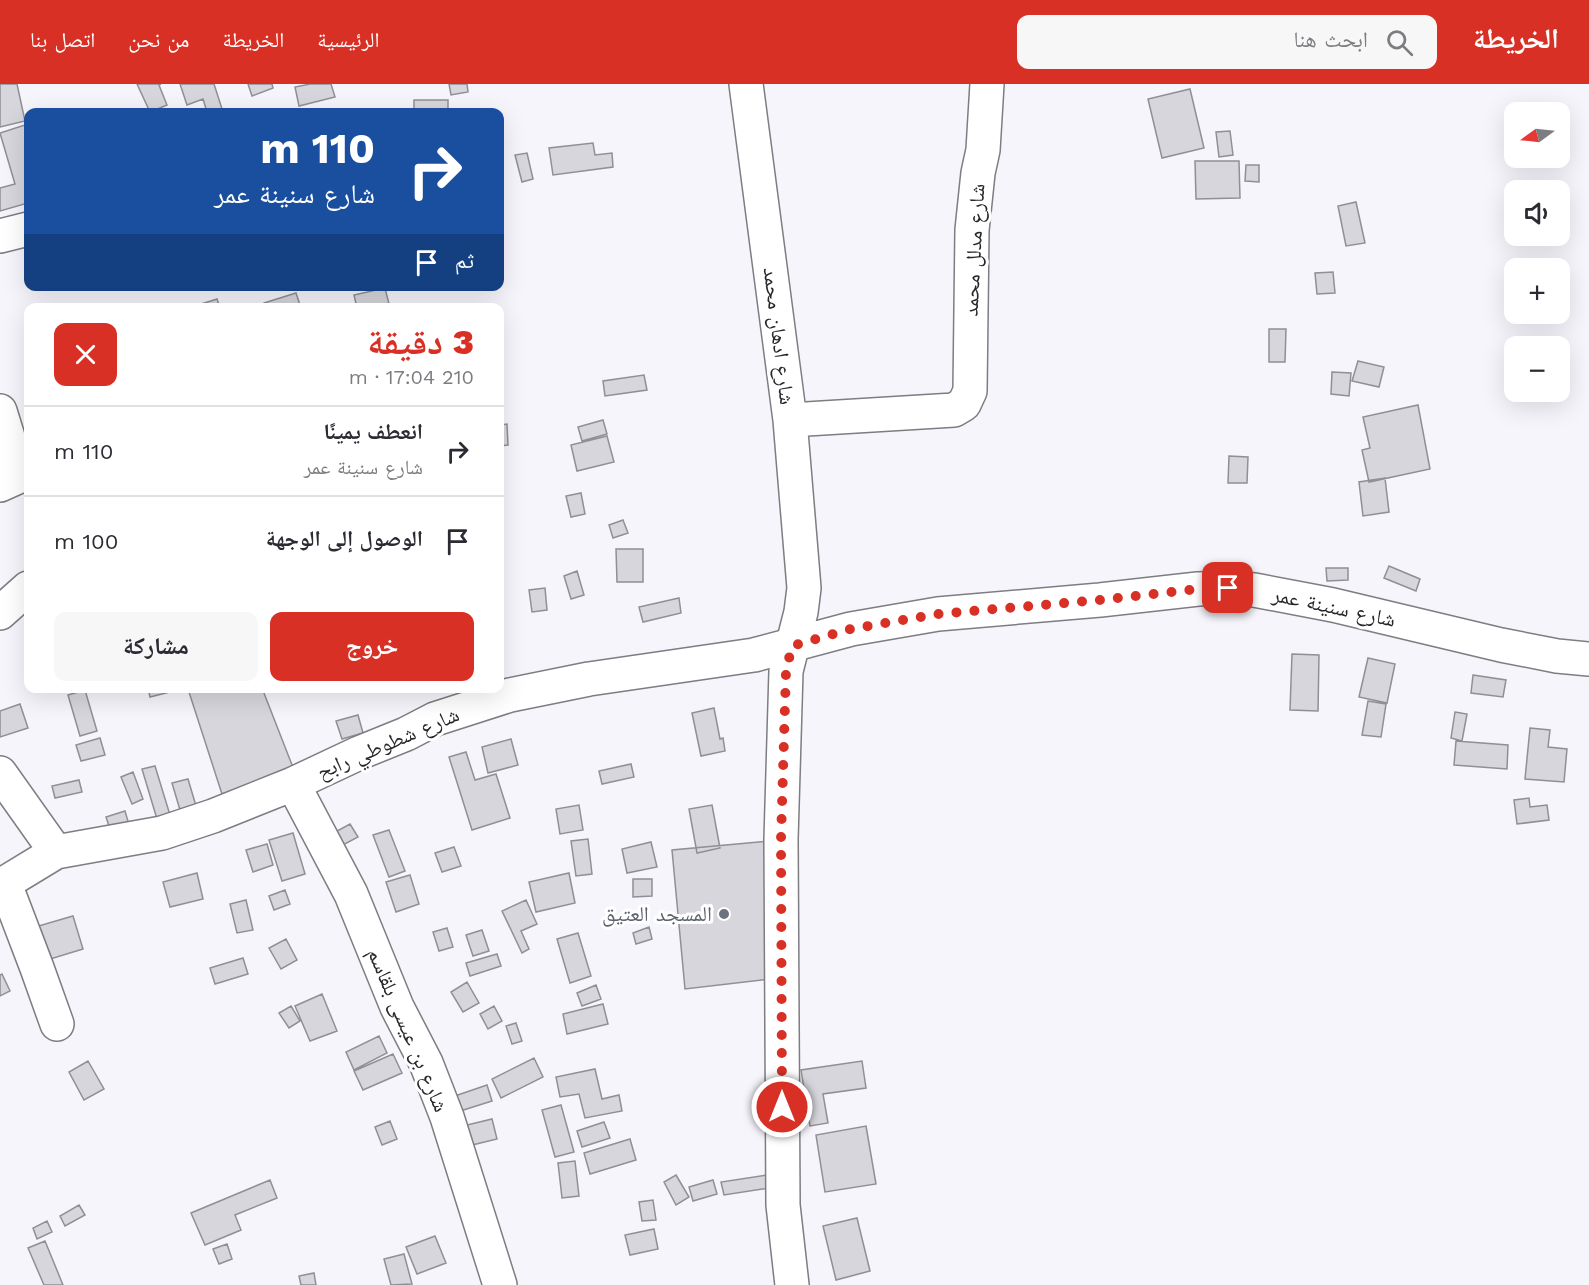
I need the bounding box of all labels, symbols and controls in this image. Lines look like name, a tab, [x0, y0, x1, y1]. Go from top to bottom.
search box	[1017, 15, 1437, 69]
text: الخريطة	[1473, 22, 1559, 55]
icon: search	[1383, 26, 1416, 59]
text: اتصل بنا	[30, 27, 95, 52]
text: من نحن	[128, 27, 189, 52]
text: الخريطة	[222, 27, 284, 52]
text: الرئيسية	[317, 27, 380, 52]
text: ابحث هنا	[1294, 27, 1368, 52]
north arrow	[1504, 102, 1570, 168]
map controls	[1504, 102, 1570, 402]
text: 110 m	[260, 124, 375, 173]
icon: right	[396, 132, 474, 210]
text: شارع سنينة عمر	[214, 178, 375, 210]
button: sound	[1504, 180, 1570, 246]
street label: شارع مدلل محمد	[958, 183, 990, 317]
icon: arrive	[410, 246, 443, 279]
text: ثم	[455, 248, 474, 273]
button: +	[1504, 258, 1570, 324]
street label: شارع ادهان محمد	[758, 266, 800, 406]
text: 3 دقيقة	[367, 321, 474, 363]
button: close	[54, 323, 117, 386]
button: −	[1504, 336, 1570, 402]
text: 210 m · 17:04	[349, 365, 474, 389]
text: انعطف يمينًا	[323, 419, 423, 444]
icon: right	[441, 435, 474, 468]
text: 110 m	[54, 439, 113, 464]
text: شارع سنينة عمر	[304, 455, 423, 479]
icon: arrive	[441, 525, 474, 558]
text: الوصول إلى الوجهة	[266, 526, 423, 551]
text: 100 m	[54, 529, 118, 554]
pin	[1202, 562, 1253, 613]
icon: arrive	[1211, 571, 1244, 604]
street label: شارع سنينة عمر	[1269, 581, 1398, 633]
button: مشاركة	[54, 612, 258, 681]
button: خروج	[270, 612, 474, 681]
street label: شارع شطوطي رابح	[313, 701, 464, 788]
place label: المسجد العتيق	[602, 901, 712, 927]
marker: المسجد العتيق	[717, 907, 731, 921]
street label: شارع بن عيسى بلقاسم	[361, 944, 454, 1116]
position arrow	[750, 1075, 814, 1139]

